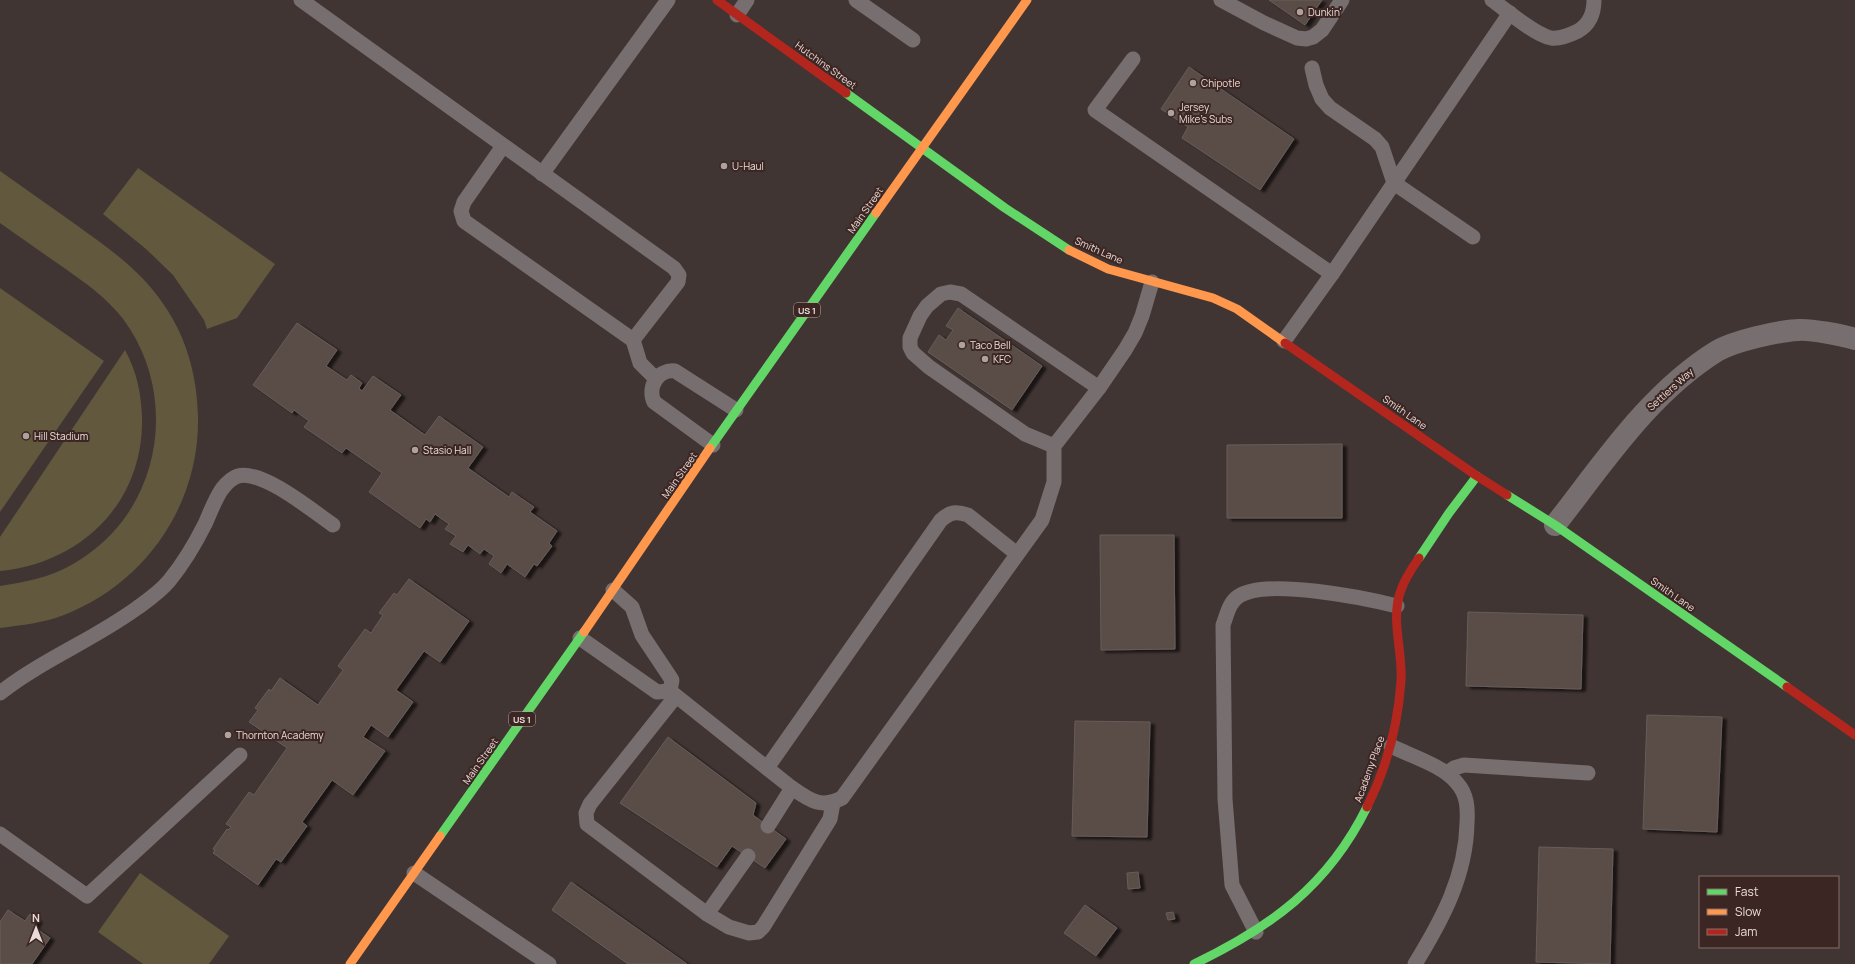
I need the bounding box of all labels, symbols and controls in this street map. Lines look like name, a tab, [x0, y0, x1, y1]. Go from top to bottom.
place label: Dunkin'	[1308, 5, 1342, 19]
marker: Dunkin'	[1295, 7, 1305, 17]
street label: Hutchins Street	[792, 38, 860, 92]
place label: Chipotle	[1201, 76, 1241, 90]
marker: Chipotle	[1188, 78, 1198, 88]
place label: Jersey Mike's Subs	[1179, 100, 1232, 126]
marker: Jersey Mike's Subs	[1166, 108, 1176, 118]
place label: U-Haul	[732, 159, 764, 173]
marker: U-Haul	[719, 161, 729, 171]
street label: Main Street	[844, 184, 886, 236]
street label: Smith Lane	[1073, 233, 1125, 267]
road number: US 1	[794, 303, 820, 317]
place label: Taco Bell	[970, 338, 1011, 352]
marker: Taco Bell	[957, 340, 967, 350]
place label: KFC	[993, 352, 1011, 366]
marker: KFC	[980, 354, 990, 364]
street label: Settlers Way	[1644, 364, 1697, 414]
street label: Smith Lane	[1380, 392, 1430, 433]
place label: Hill Stadium	[34, 429, 88, 443]
marker: Hill Stadium	[21, 431, 31, 441]
place label: Stasio Hall	[423, 443, 471, 457]
marker: Stasio Hall	[410, 445, 420, 455]
street label: Main Street	[658, 449, 700, 501]
street label: Smith Lane	[1648, 574, 1698, 615]
road number: US 1	[509, 712, 535, 726]
place label: Thornton Academy	[236, 728, 324, 742]
marker: Thornton Academy	[223, 730, 233, 740]
street label: Academy Place	[1350, 734, 1388, 804]
street label: Main Street	[459, 735, 501, 787]
legend	[1699, 876, 1839, 948]
text: Fast	[1735, 883, 1759, 900]
text: Slow	[1735, 903, 1761, 920]
north arrow	[16, 908, 56, 948]
text: N	[32, 910, 40, 925]
text: Jam	[1735, 923, 1757, 940]

